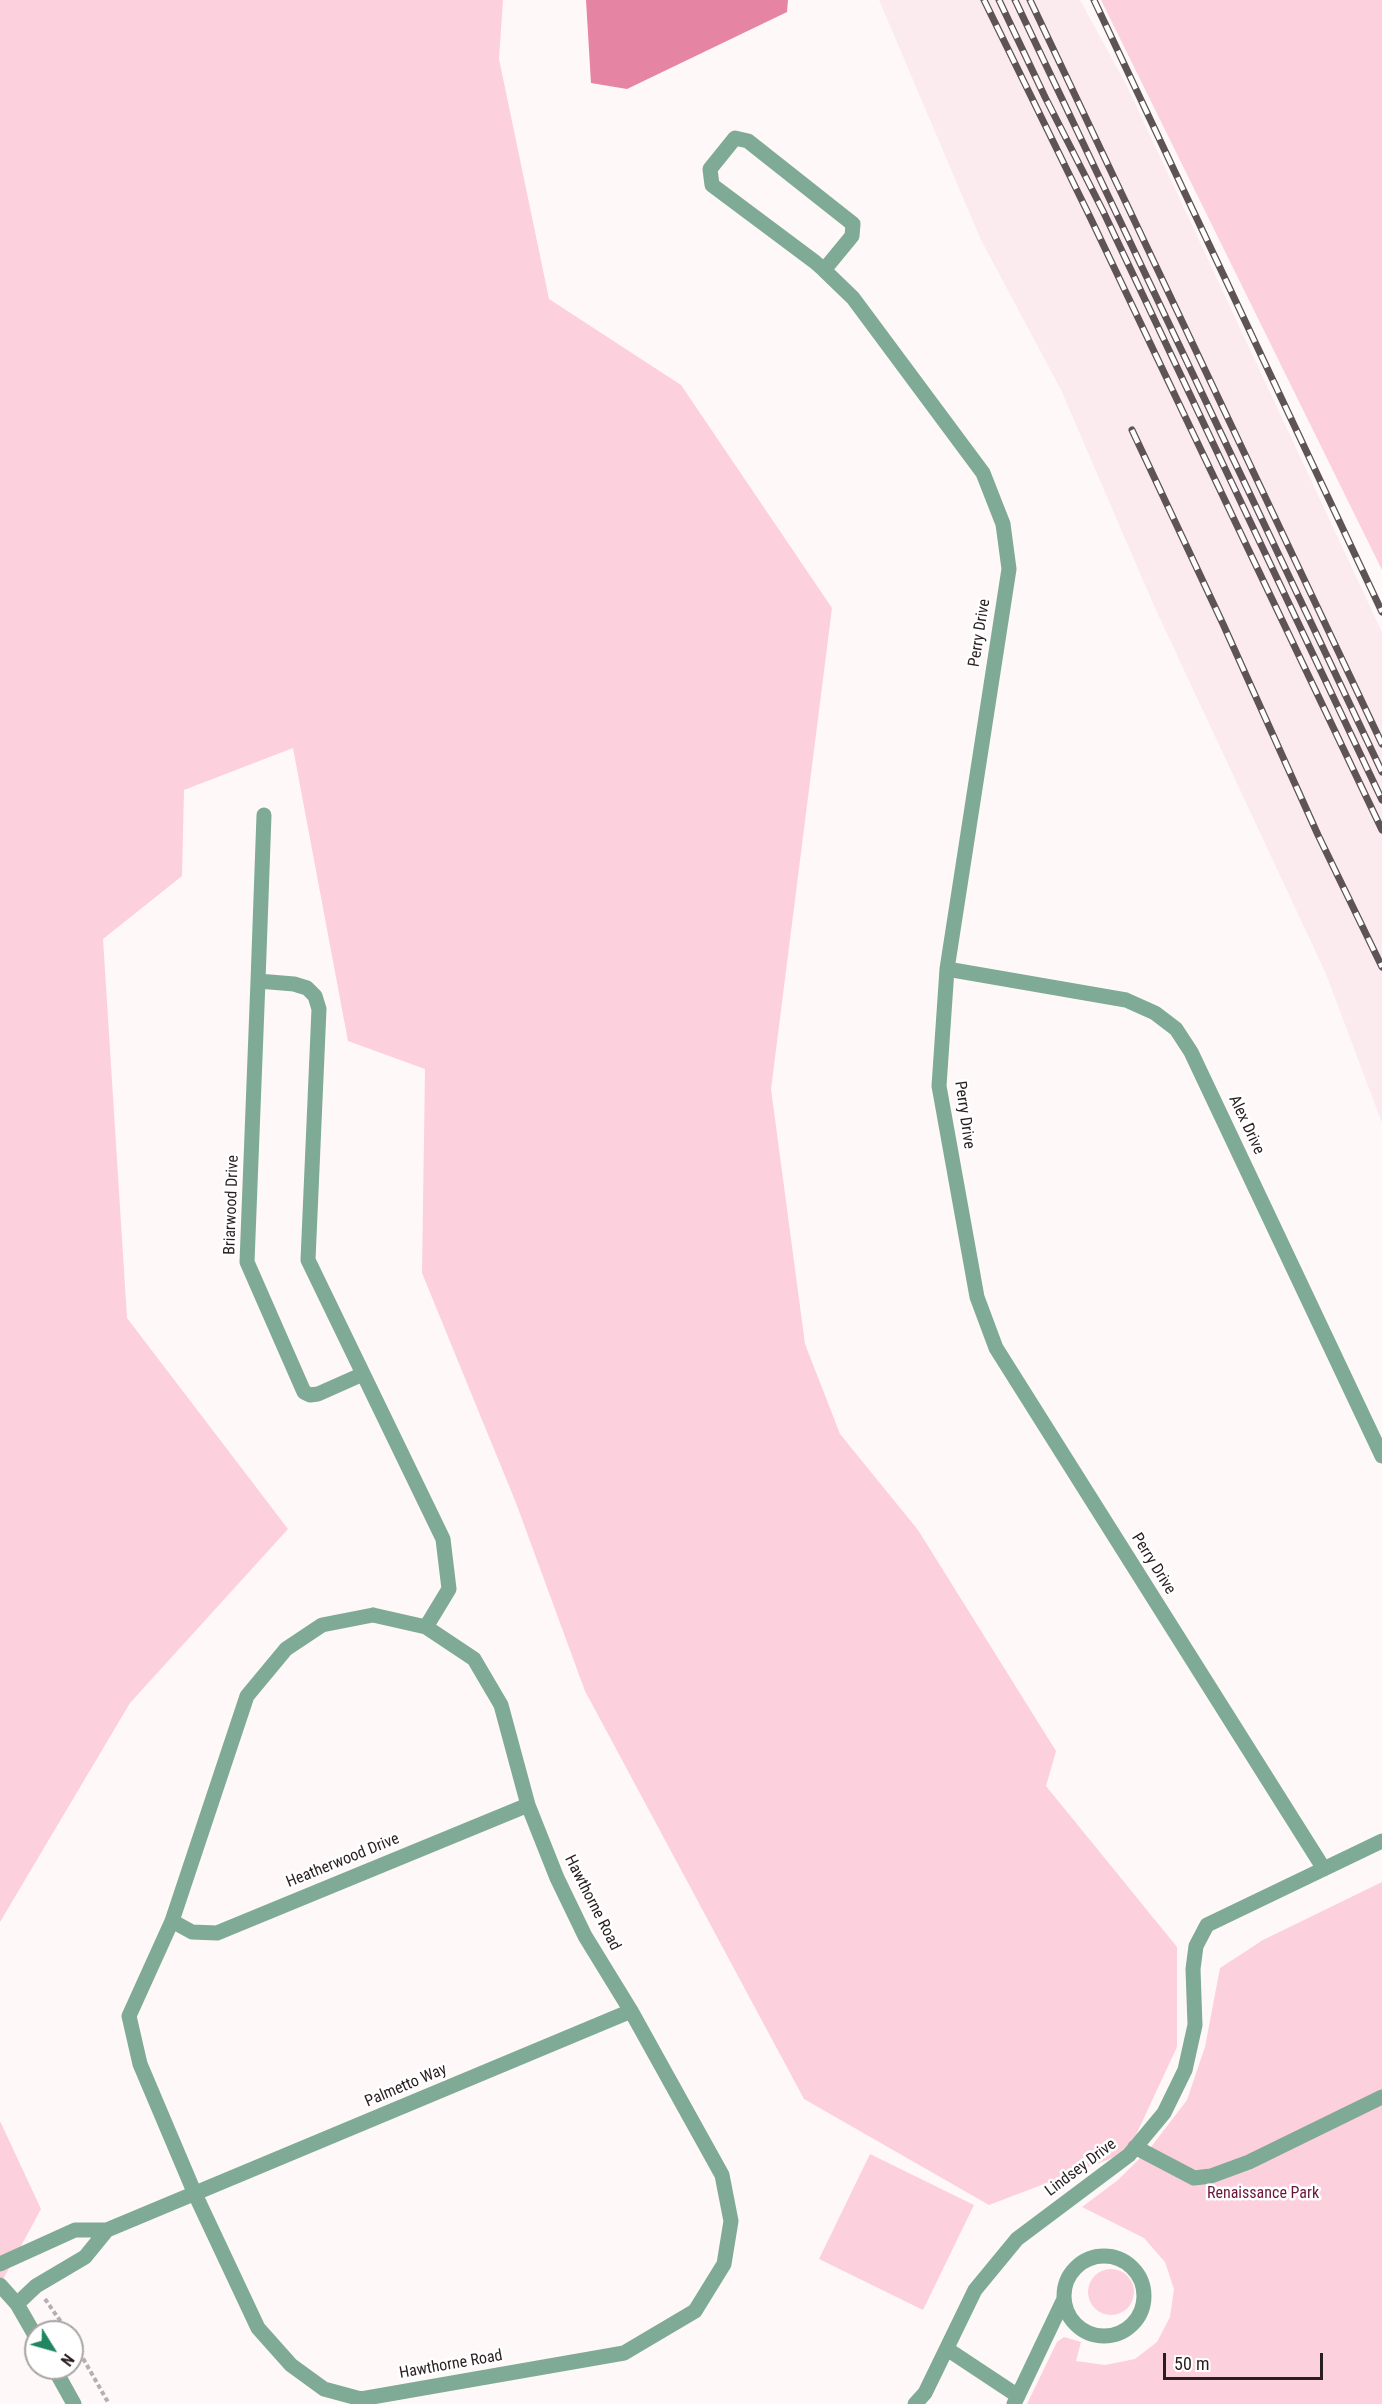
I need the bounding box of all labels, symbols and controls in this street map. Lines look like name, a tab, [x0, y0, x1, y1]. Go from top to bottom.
street label: Perry Drive	[965, 598, 995, 668]
street label: Perry Drive	[950, 1080, 978, 1150]
street label: Alex Drive	[1224, 1092, 1268, 1158]
street label: Briarwood Drive	[221, 1155, 243, 1255]
street label: Perry Drive	[1127, 1530, 1179, 1598]
street label: Heatherwood Drive	[284, 1830, 402, 1892]
street label: Hawthorne Road	[560, 1852, 624, 1954]
street label: Palmetto Way	[362, 2060, 450, 2112]
street label: Lindsey Drive	[1042, 2135, 1120, 2201]
park label: Renaissance Park	[1207, 2184, 1319, 2204]
north arrow	[24, 2320, 84, 2380]
scale bar	[1166, 2341, 1326, 2379]
street label: Hawthorne Road	[398, 2346, 504, 2384]
text: N	[57, 2350, 78, 2370]
text: 50 m	[1174, 2353, 1209, 2374]

